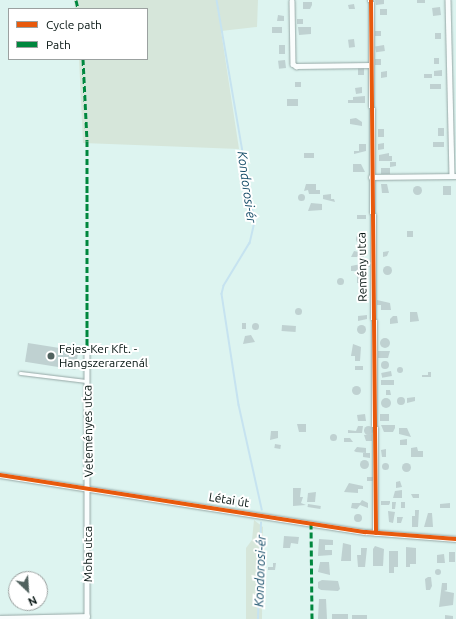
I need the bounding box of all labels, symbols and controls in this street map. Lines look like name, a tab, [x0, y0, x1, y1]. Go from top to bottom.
legend	[8, 8, 148, 60]
text: Cycle path	[46, 18, 102, 31]
text: Path	[46, 38, 71, 51]
water label: Kondorosi-ér	[234, 150, 260, 224]
street label: Remény utca	[354, 232, 370, 302]
place label: Fejes-Ker Kft. - Hangszerarzenál	[59, 342, 148, 370]
marker: Fejes-Ker Kft. - Hangszerarzenál	[46, 351, 56, 361]
street label: Veteményes utca	[80, 385, 96, 477]
street label: Létai út	[208, 490, 250, 510]
street label: Moha utca	[81, 526, 95, 582]
water label: Kondorosi-ér	[251, 535, 269, 607]
north arrow	[8, 571, 48, 611]
text: N	[26, 594, 39, 608]

